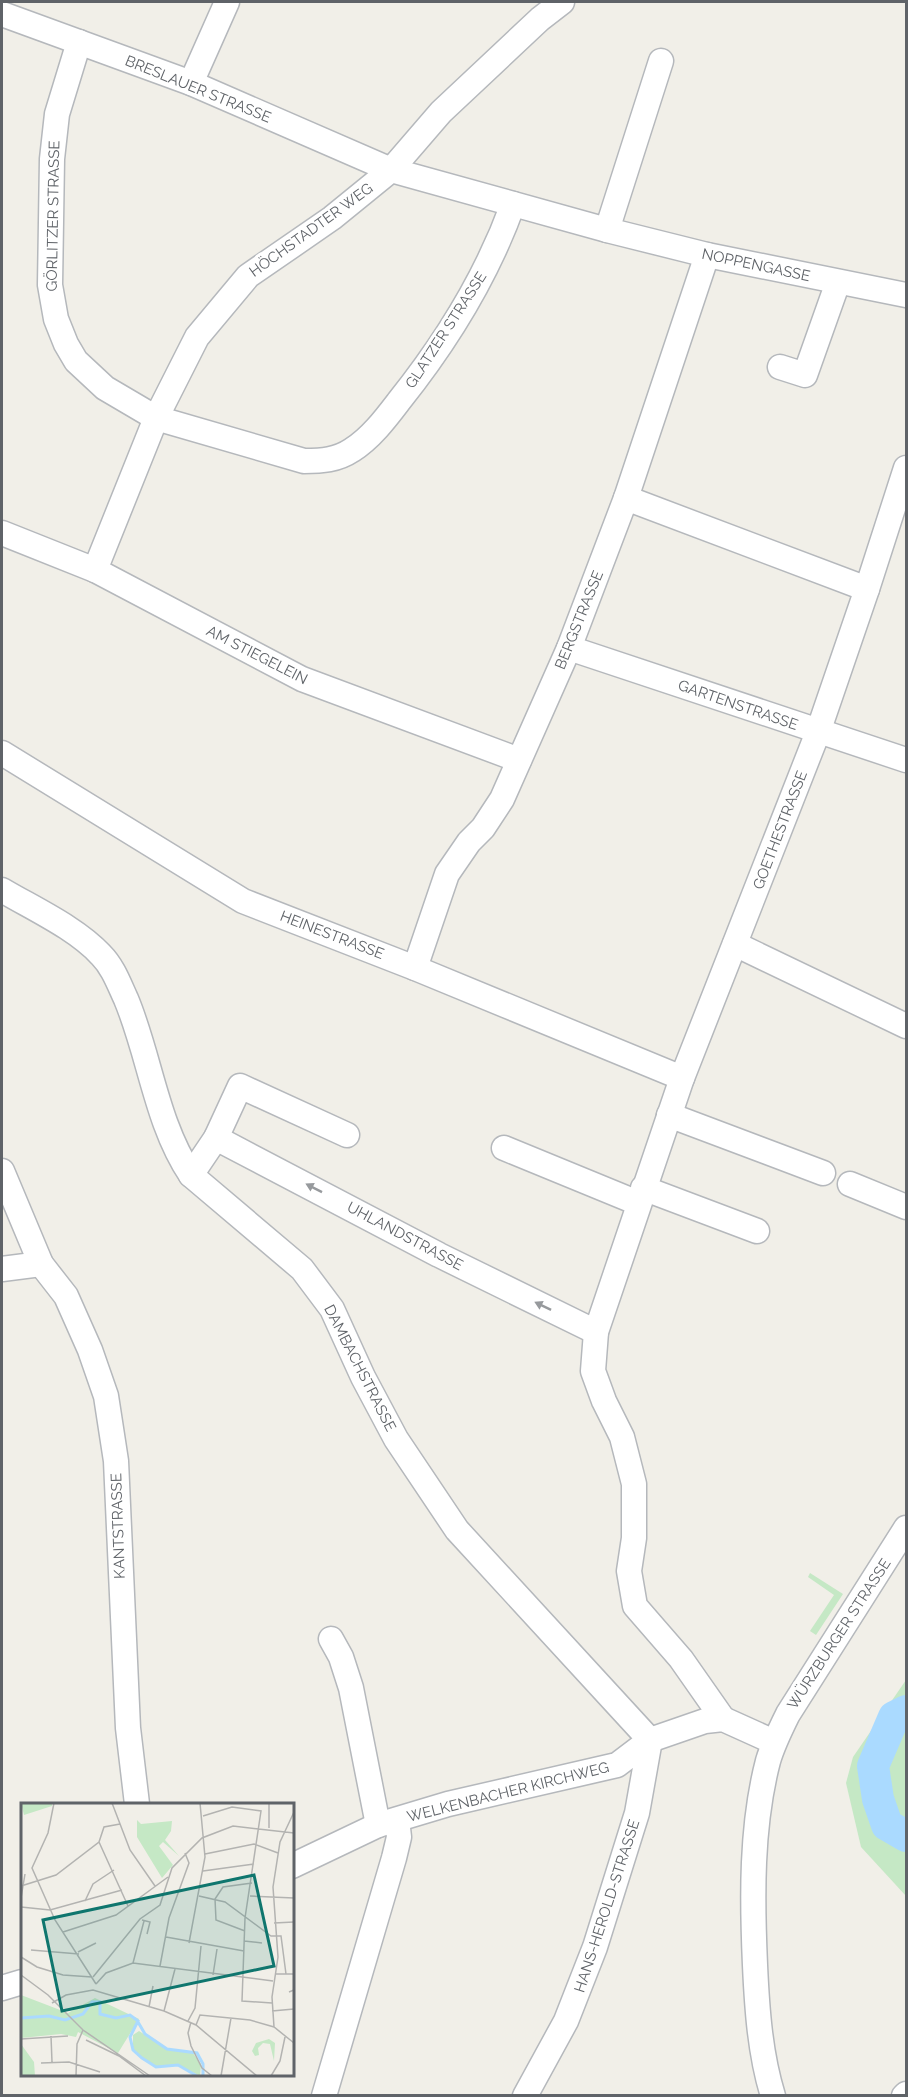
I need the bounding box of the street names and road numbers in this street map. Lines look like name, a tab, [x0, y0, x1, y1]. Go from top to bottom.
street label: BRESLAUER STRASSE	[122, 51, 274, 127]
street label: GÖRLITZER STRASSE	[42, 140, 63, 292]
street label: HÖCHSTADTER WEG	[245, 178, 376, 281]
street label: NOPPENGASSE	[700, 245, 812, 285]
street label: GLATZER STRASSE	[402, 268, 490, 392]
street label: BERGSTRASSE	[551, 568, 607, 672]
street label: AM STIEGELEIN	[203, 622, 311, 688]
street label: GARTENSTRASSE	[676, 676, 800, 734]
street label: GOETHESTRASSE	[749, 768, 811, 892]
street label: HEINESTRASSE	[277, 907, 387, 963]
street label: UHLANDSTRASSE	[344, 1198, 466, 1274]
street label: DAMBACHSTRASSE	[320, 1302, 400, 1434]
street label: KANTSTRASSE	[107, 1473, 129, 1579]
street label: WÜRZBURGER STRASSE	[783, 1555, 895, 1713]
street label: WELKENBACHER KIRCHWEG	[405, 1758, 611, 1826]
street label: HANS-HEROLD-STRASSE	[571, 1817, 643, 1995]

